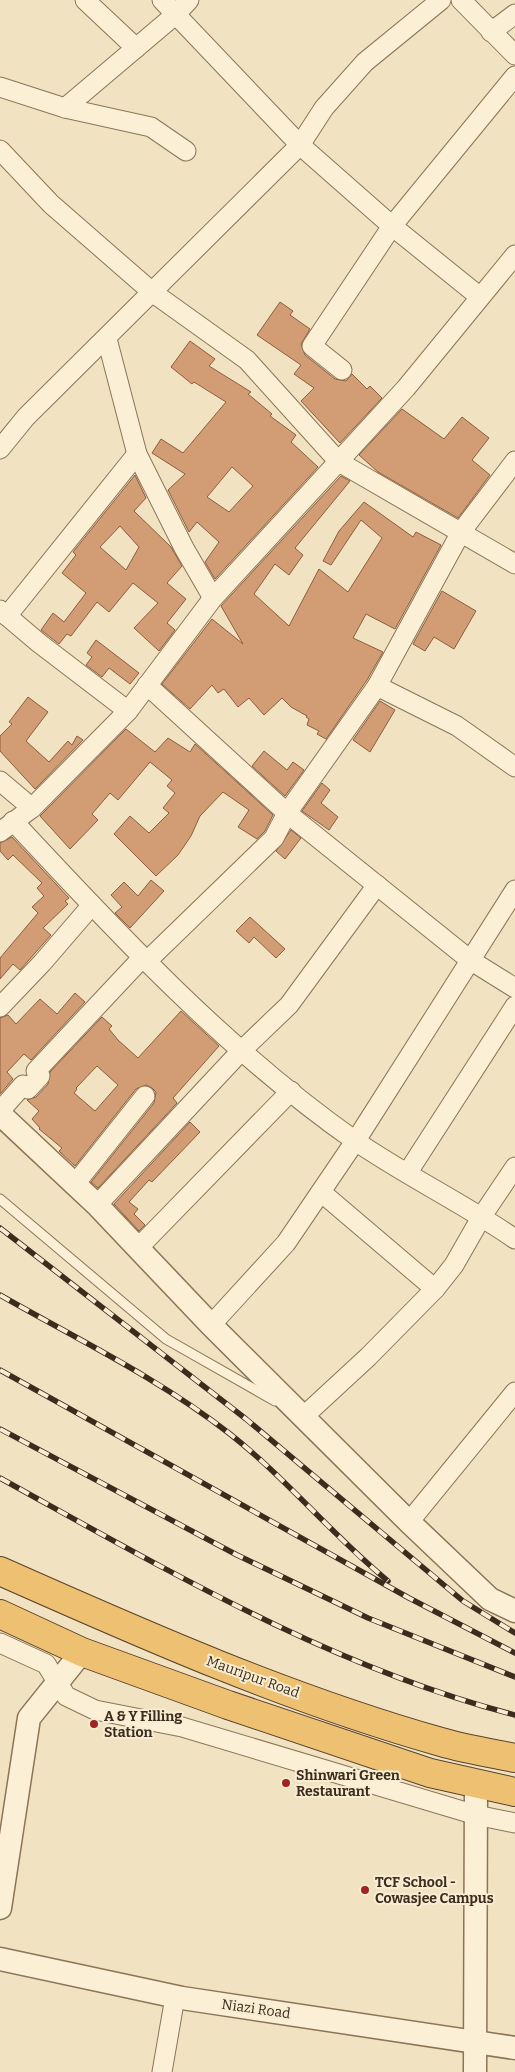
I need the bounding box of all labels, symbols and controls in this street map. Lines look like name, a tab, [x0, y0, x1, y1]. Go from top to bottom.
street label: Mauripur Road	[204, 1652, 302, 1702]
place label: A & Y Filling Station	[104, 1708, 182, 1741]
marker: A & Y Filling Station	[88, 1718, 100, 1730]
place label: Shinwari Green Restaurant	[296, 1767, 400, 1800]
marker: Shinwari Green Restaurant	[280, 1777, 292, 1789]
place label: TCF School - Cowasjee Campus	[375, 1874, 494, 1907]
marker: TCF School - Cowasjee Campus	[359, 1884, 371, 1896]
street label: Niazi Road	[220, 1996, 292, 2022]

